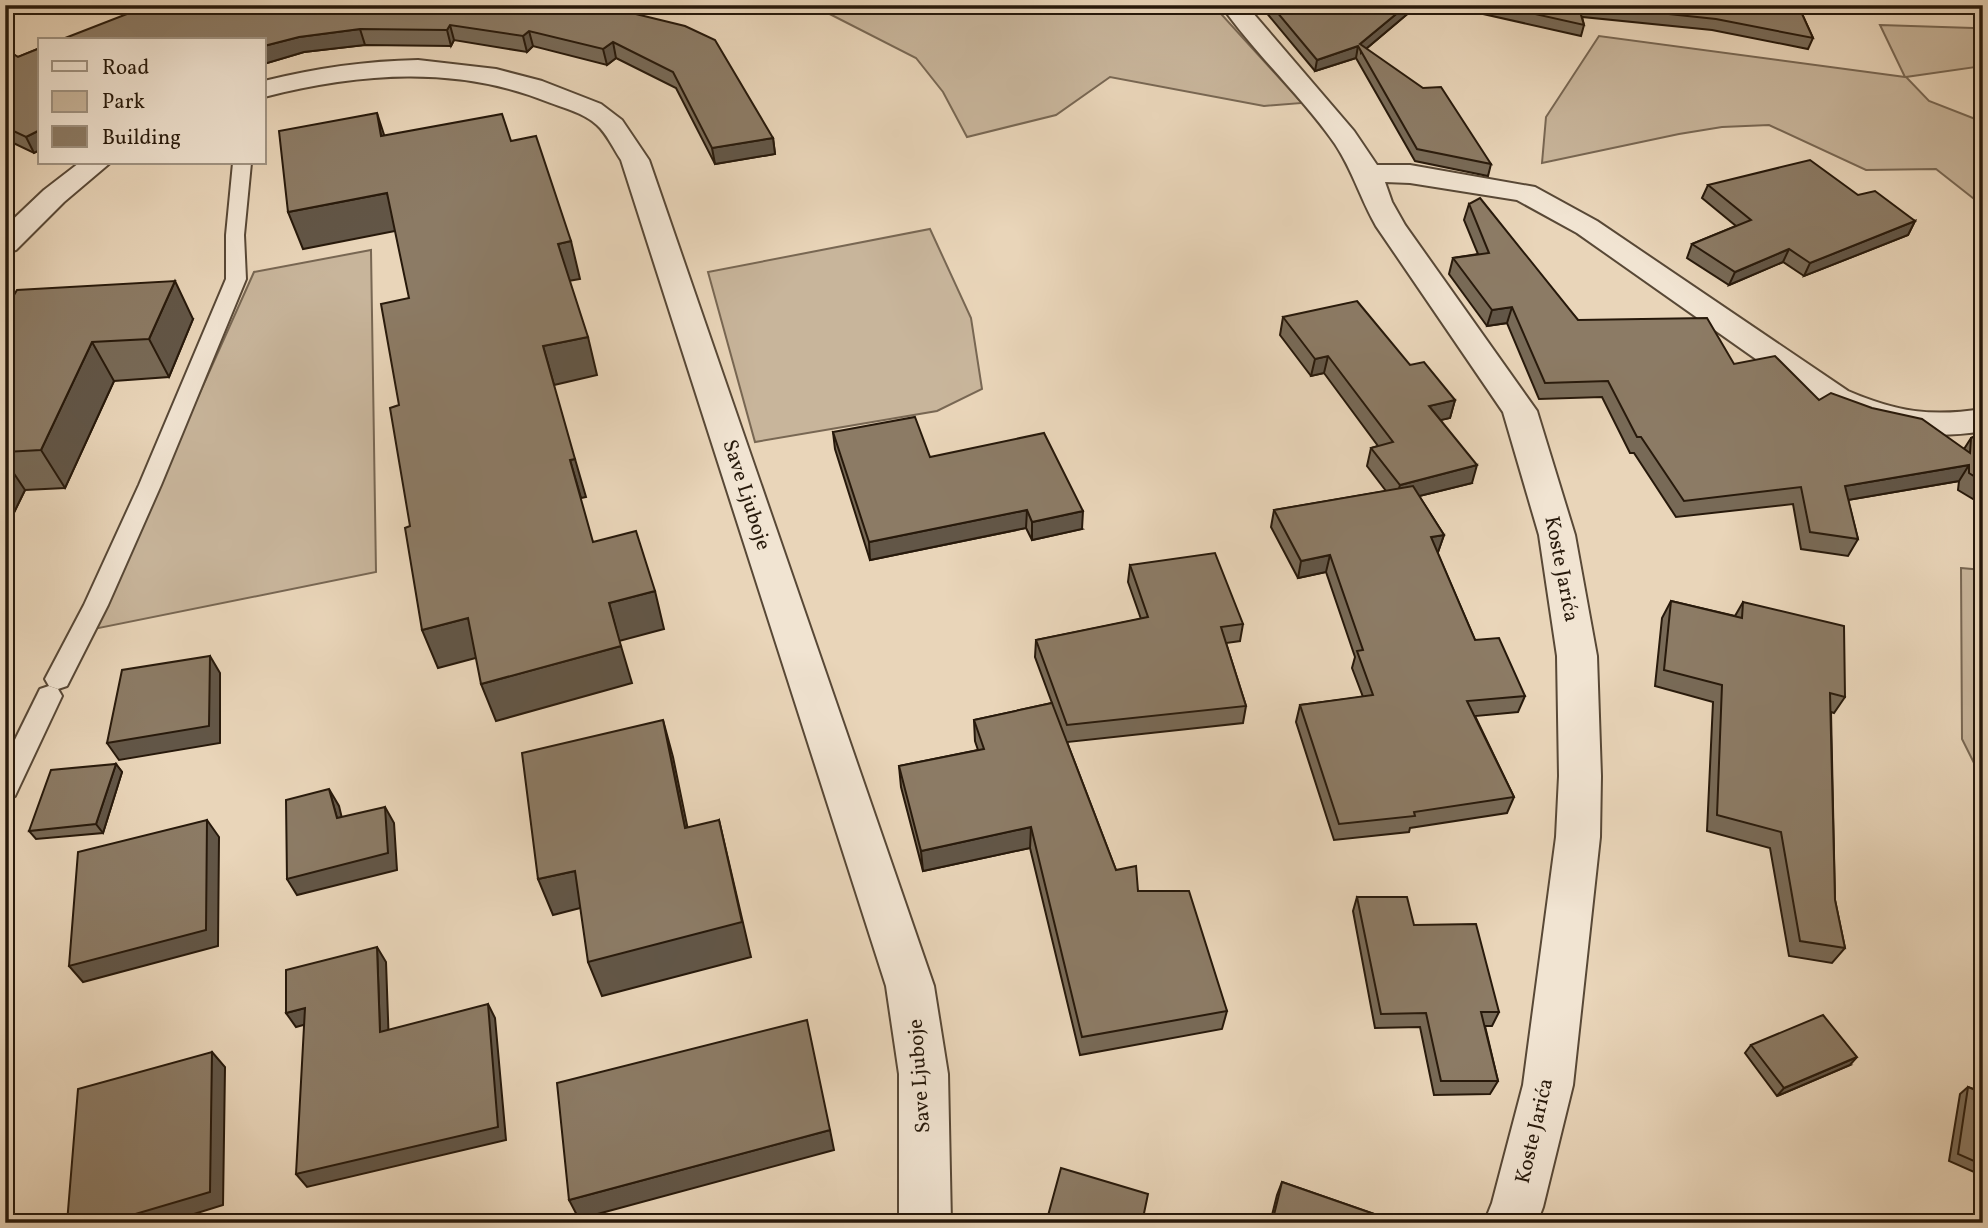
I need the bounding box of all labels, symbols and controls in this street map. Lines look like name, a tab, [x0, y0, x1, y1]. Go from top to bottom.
legend	[38, 38, 266, 164]
text: Road	[102, 54, 149, 83]
text: Park	[102, 88, 145, 117]
text: Building	[102, 124, 181, 153]
street label: Save Ljuboje	[715, 436, 778, 554]
street label: Koste Jarića	[1537, 514, 1585, 624]
street label: Save Ljuboje	[902, 1018, 938, 1134]
street label: Koste Jarića	[1509, 1076, 1561, 1186]

